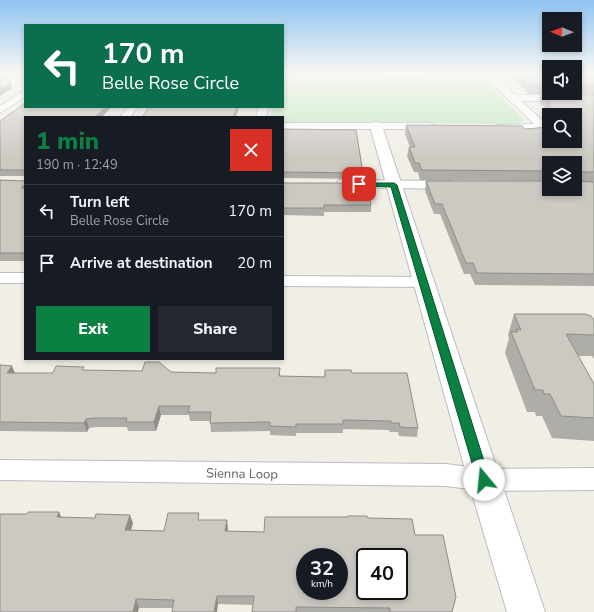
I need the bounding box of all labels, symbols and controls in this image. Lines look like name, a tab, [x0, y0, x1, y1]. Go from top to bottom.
north arrow	[542, 12, 582, 52]
map controls	[542, 12, 582, 196]
text: 170 m	[102, 35, 185, 73]
icon: left	[36, 40, 88, 92]
button: sound	[542, 60, 582, 100]
text: Belle Rose Circle	[102, 71, 239, 95]
button: search	[542, 108, 582, 148]
text: 1 min	[36, 125, 99, 157]
button: close	[230, 129, 272, 171]
text: 190 m · 12:49	[36, 156, 118, 174]
button: layers	[542, 156, 582, 196]
pin	[342, 167, 376, 201]
icon: arrive	[348, 173, 370, 195]
text: Turn left	[70, 192, 129, 212]
icon: left	[36, 200, 58, 222]
text: 170 m	[228, 201, 272, 221]
text: Belle Rose Circle	[70, 212, 169, 230]
icon: arrive	[36, 252, 58, 274]
text: Arrive at destination	[70, 253, 213, 273]
text: 20 m	[237, 253, 272, 273]
button: Exit	[36, 306, 150, 352]
button: Share	[158, 306, 272, 352]
position arrow	[463, 459, 505, 501]
street label: Sienna Loop	[206, 464, 278, 484]
speed limit sign: 40	[356, 548, 408, 600]
text: 32	[310, 555, 334, 582]
text: km/h	[311, 577, 333, 591]

